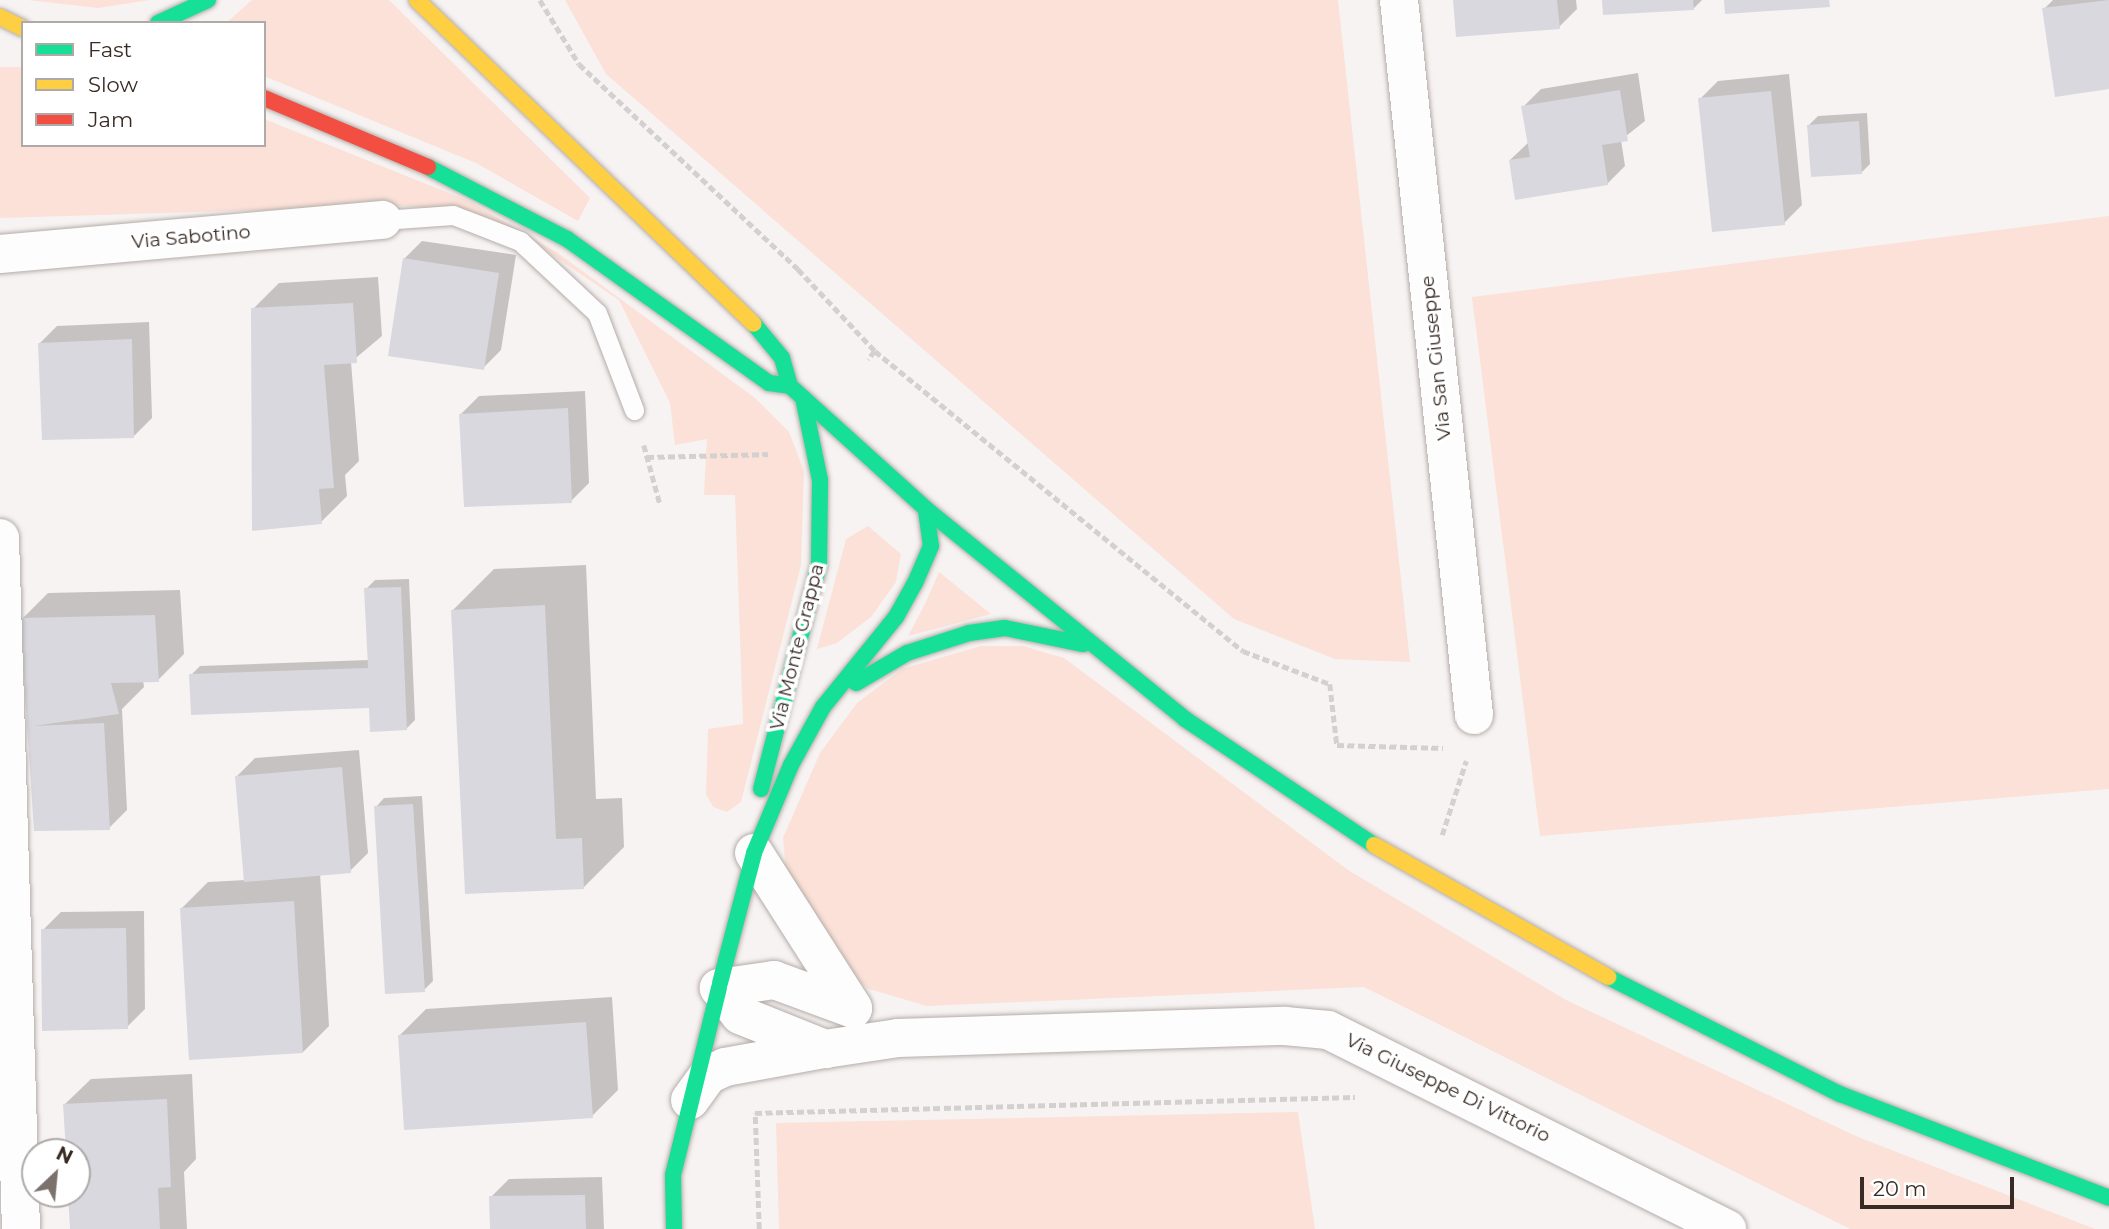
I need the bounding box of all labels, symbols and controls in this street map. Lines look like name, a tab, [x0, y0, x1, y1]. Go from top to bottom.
legend	[21, 21, 266, 147]
text: Fast	[88, 37, 132, 62]
text: Slow	[88, 72, 138, 97]
text: Jam	[88, 107, 133, 132]
street label: Via Sabotino	[130, 220, 252, 254]
street label: Via San Giuseppe	[1416, 275, 1456, 441]
street label: Via Monte Grappa	[765, 561, 829, 733]
street label: Via Giuseppe Di Vittorio	[1342, 1029, 1554, 1147]
north arrow	[21, 1138, 91, 1208]
text: N	[53, 1142, 76, 1169]
scale bar	[1864, 1162, 2018, 1206]
text: 20 m	[1873, 1176, 1927, 1201]

